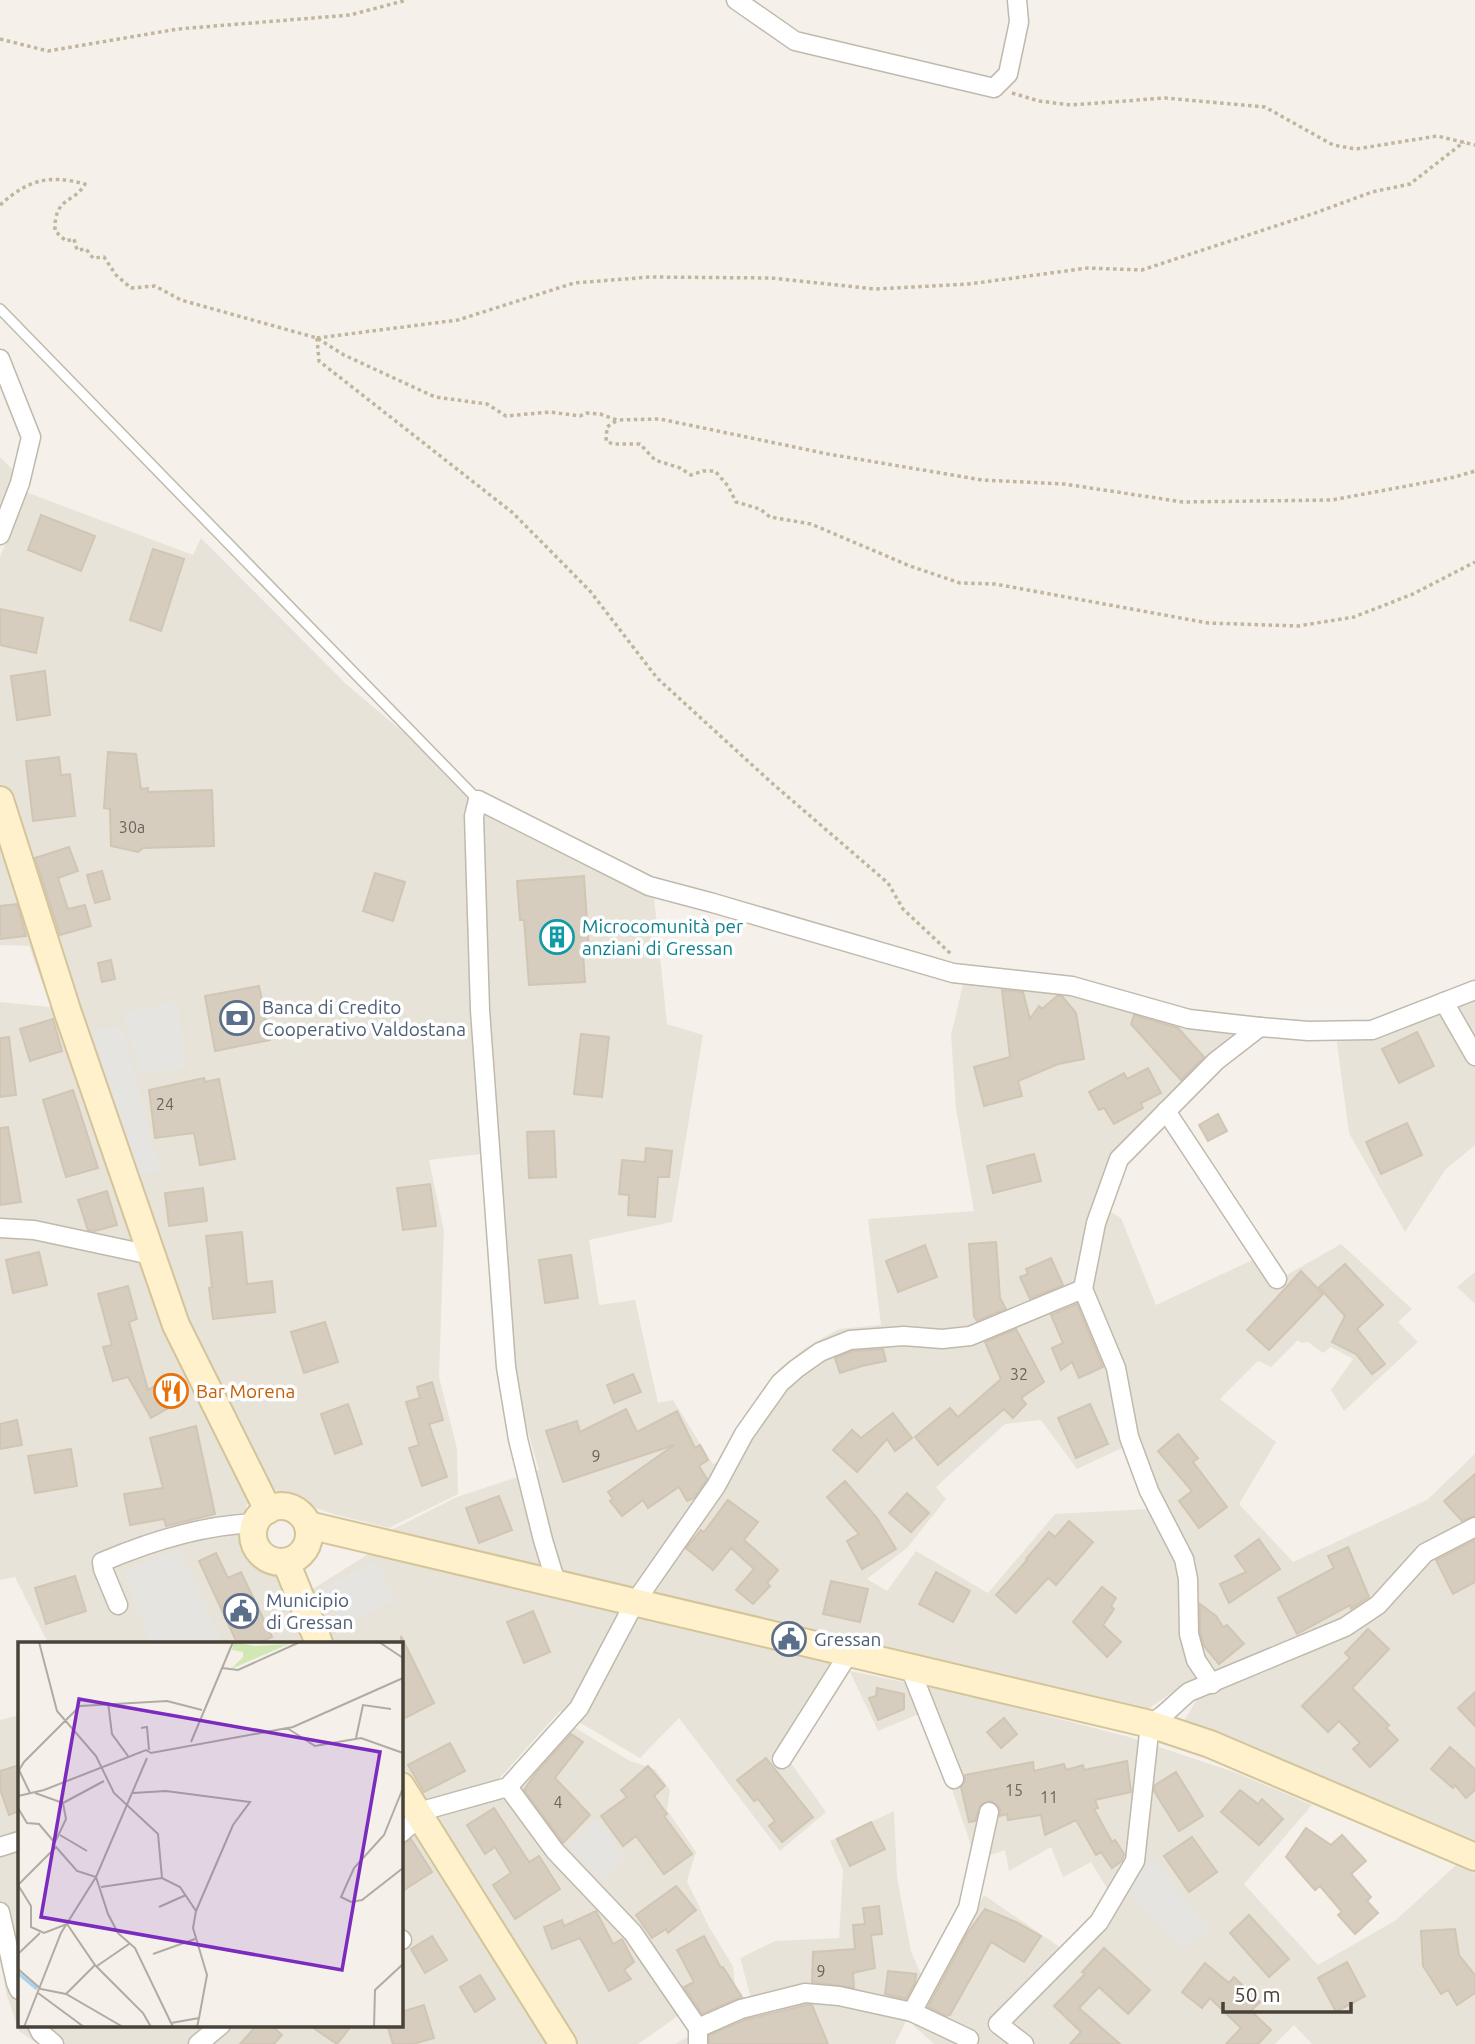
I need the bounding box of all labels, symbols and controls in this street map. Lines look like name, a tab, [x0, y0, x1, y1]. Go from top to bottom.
house number: 30a	[119, 818, 145, 836]
place label: Microcomunità per anziani di Gressan	[582, 915, 743, 959]
building icon: Microcomunità per anziani di Gressan	[538, 918, 576, 956]
place label: Banca di Credito Cooperativo Valdostana	[262, 996, 466, 1040]
bank icon: Banca di Credito Cooperativo Valdostana	[218, 999, 256, 1037]
house number: 24	[156, 1095, 174, 1113]
house number: 32	[1010, 1365, 1028, 1383]
restaurant icon: Bar Morena	[152, 1372, 190, 1410]
place label: Bar Morena	[196, 1380, 295, 1402]
house number: 9	[591, 1447, 601, 1465]
place label: Municipio di Gressan	[266, 1589, 353, 1633]
public building icon: Municipio di Gressan	[222, 1592, 260, 1630]
public building icon: Gressan	[770, 1620, 808, 1658]
place label: Gressan	[814, 1628, 881, 1650]
inset map	[18, 1642, 402, 2026]
house number: 15	[1005, 1781, 1023, 1799]
house number: 11	[1040, 1788, 1058, 1806]
house number: 4	[553, 1793, 563, 1811]
house number: 9	[816, 1962, 826, 1980]
scale bar	[1223, 1970, 1351, 2014]
text: 50 m	[1234, 1982, 1281, 2006]

